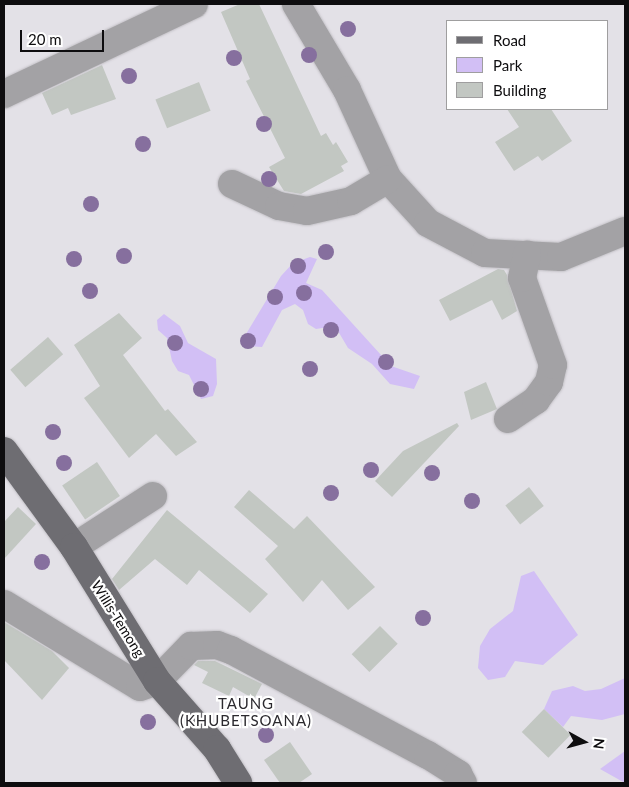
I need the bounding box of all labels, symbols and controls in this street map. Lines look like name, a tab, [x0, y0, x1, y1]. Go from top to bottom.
scale bar	[22, 20, 106, 52]
legend	[446, 20, 609, 110]
text: 20 m	[28, 30, 62, 48]
text: Road	[493, 31, 526, 49]
text: Park	[493, 56, 522, 74]
text: Building	[493, 81, 546, 99]
street label: Willis-Temong	[88, 578, 148, 660]
district label: TAUNG (KHUBETSOANA)	[178, 694, 314, 729]
north arrow	[559, 717, 609, 767]
text: N	[590, 737, 608, 750]

